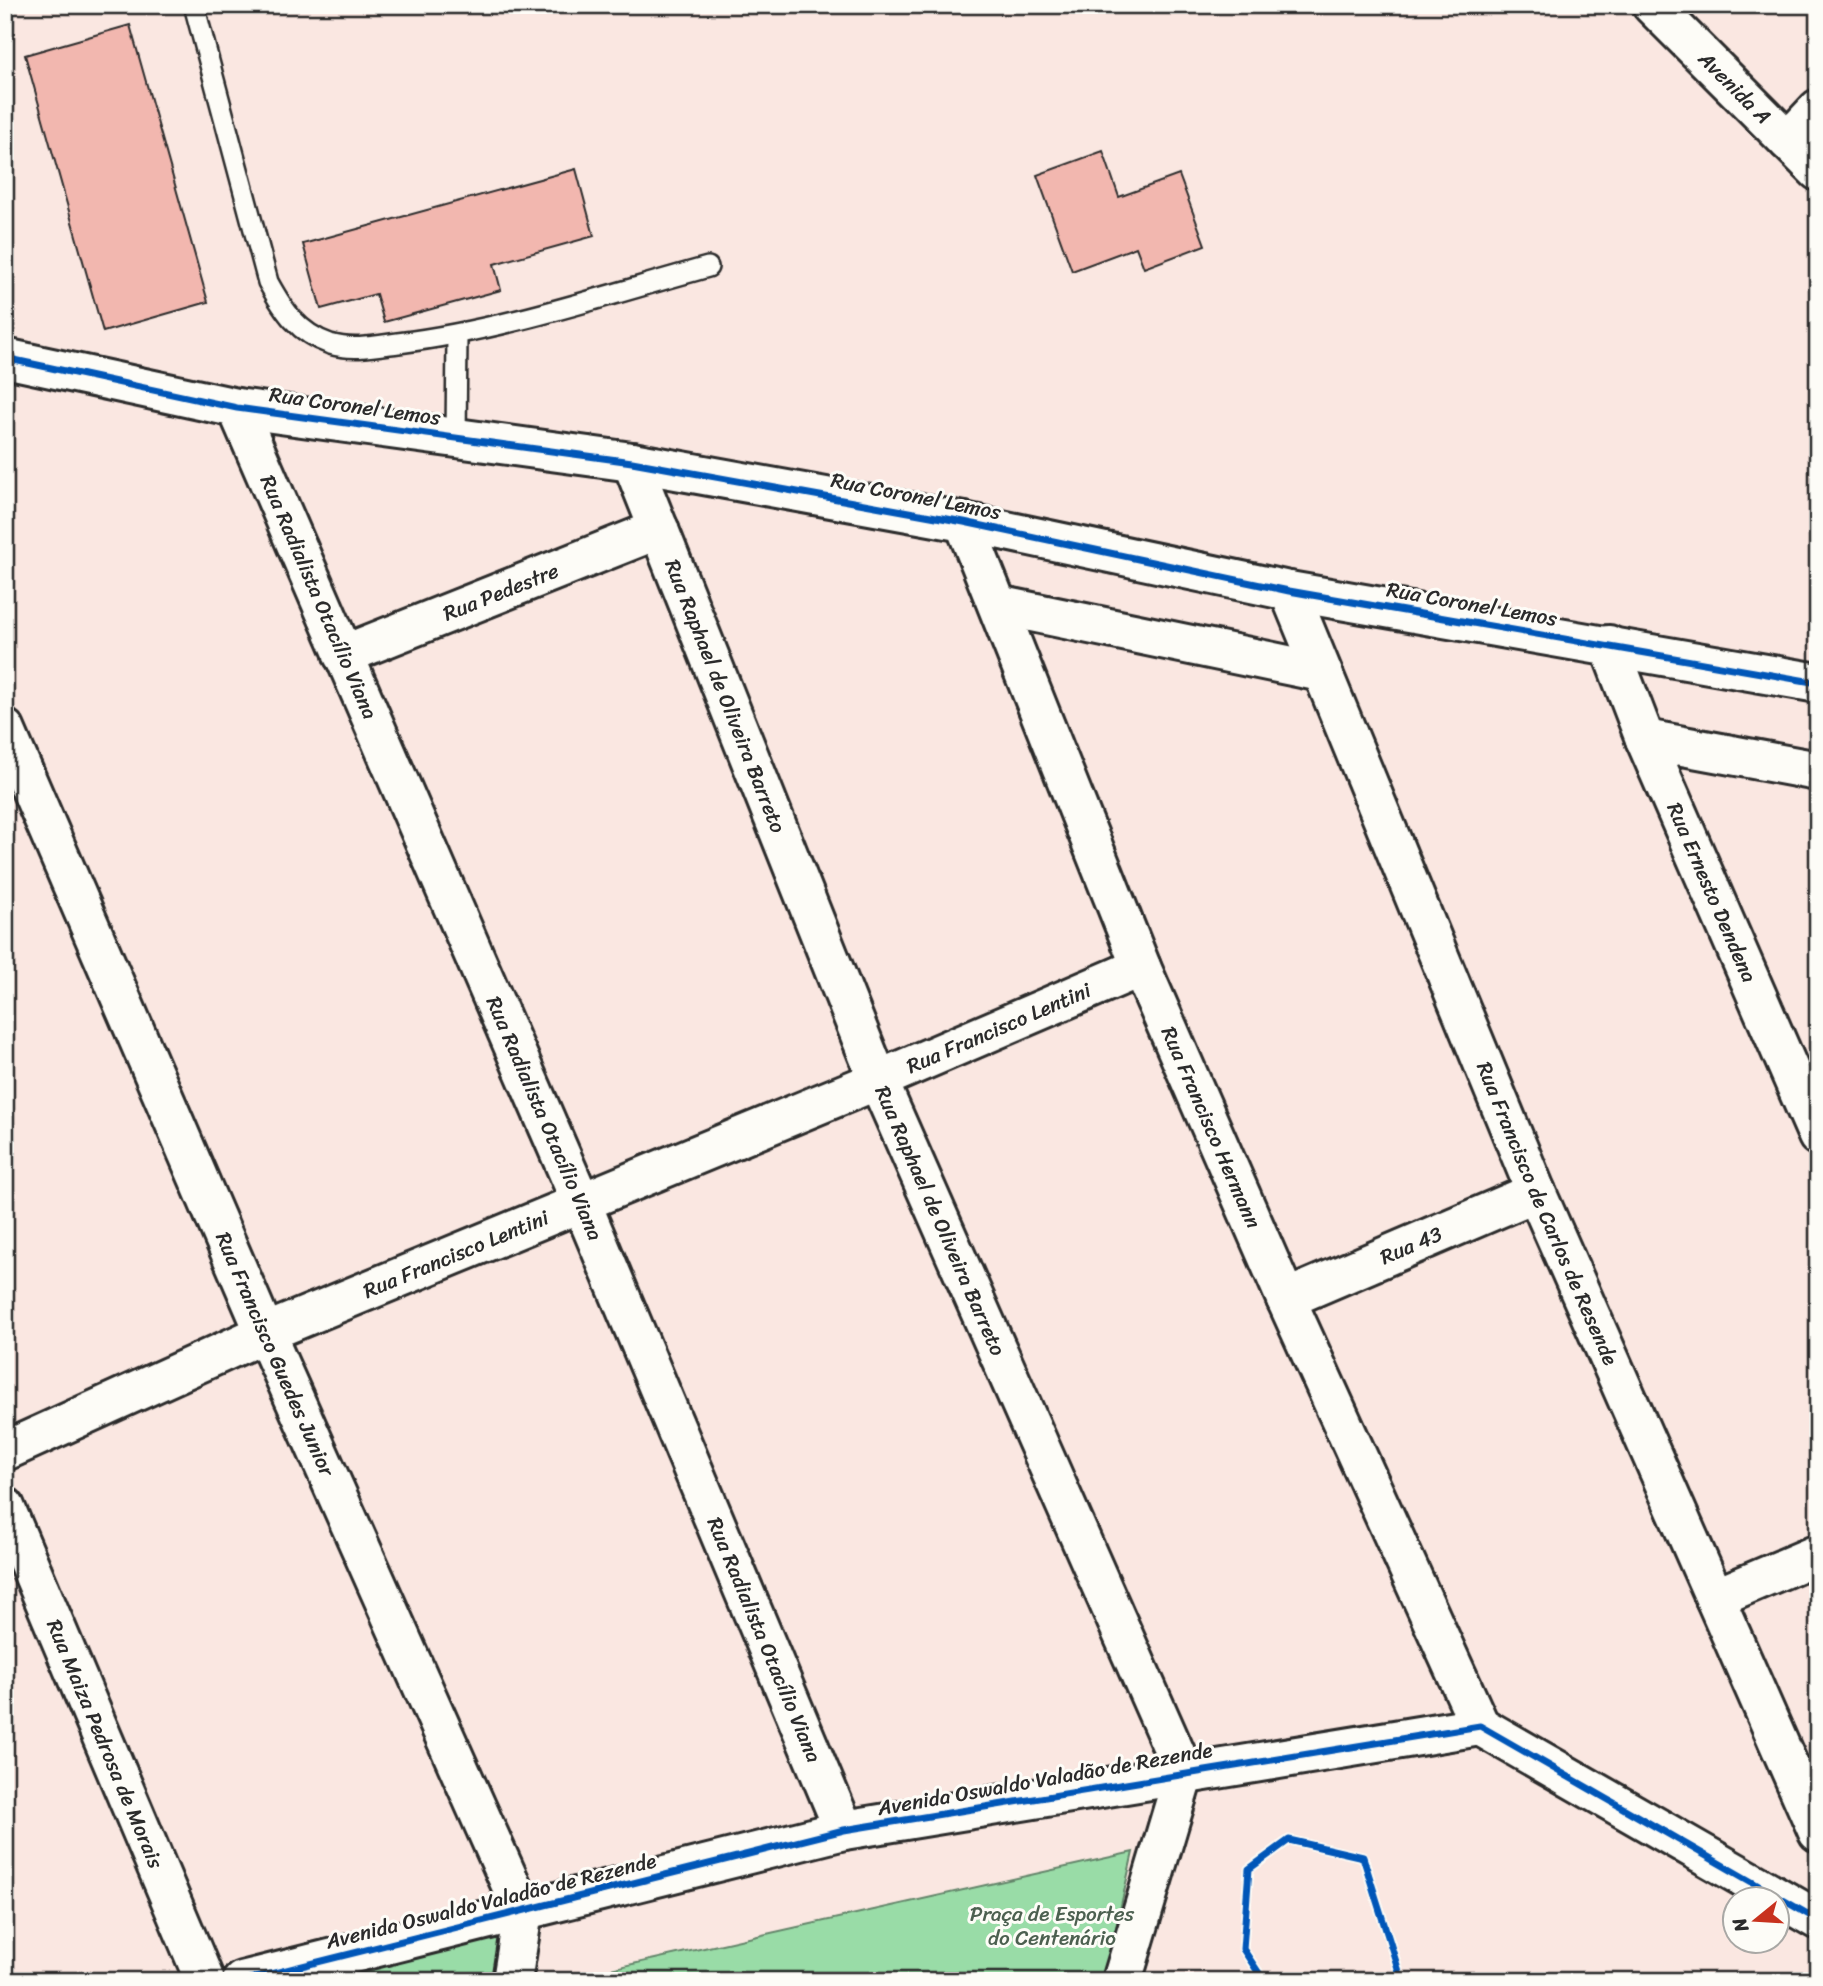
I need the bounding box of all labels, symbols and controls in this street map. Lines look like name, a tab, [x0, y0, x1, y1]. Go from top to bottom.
street label: Avenida A	[1688, 41, 1781, 134]
street label: Rua Coronel Lemos	[267, 375, 443, 437]
street label: Rua Coronel Lemos	[828, 461, 1005, 531]
street label: Rua Radialista Otacílio Viana	[249, 469, 389, 726]
street label: Rua Pedestre	[437, 552, 565, 632]
street label: Rua Raphael de Oliveira Barreto	[653, 553, 797, 839]
street label: Rua Coronel Lemos	[1384, 570, 1561, 638]
street label: Rua Ernesto Dendena	[1656, 796, 1768, 989]
street label: Rua Francisco Lentini	[900, 971, 1098, 1085]
street label: Rua Radialista Otacílio Viana	[475, 990, 614, 1247]
street label: Rua Francisco Hermann	[1150, 1020, 1272, 1235]
street label: Rua Francisco de Carlos de Resende	[1465, 1056, 1629, 1372]
street label: Rua Raphael de Oliveira Barreto	[864, 1079, 1017, 1362]
street label: Rua Francisco Lentini	[357, 1198, 556, 1310]
street label: Rua 43	[1374, 1215, 1449, 1276]
street label: Rua Francisco Guedes Junior	[205, 1226, 346, 1484]
street label: Rua Radialista Otacílio Viana	[696, 1511, 833, 1769]
street label: Rua Maiza Pedrosa de Morais	[35, 1613, 175, 1875]
street label: Avenida Oswaldo Valadão de Rezende	[874, 1731, 1215, 1827]
street label: Avenida Oswaldo Valadão de Rezende	[321, 1842, 660, 1961]
north arrow	[1722, 1884, 1792, 1954]
park label: Praça de Esportes do Centenário	[970, 1895, 1135, 1957]
text: N	[1722, 1913, 1758, 1937]

